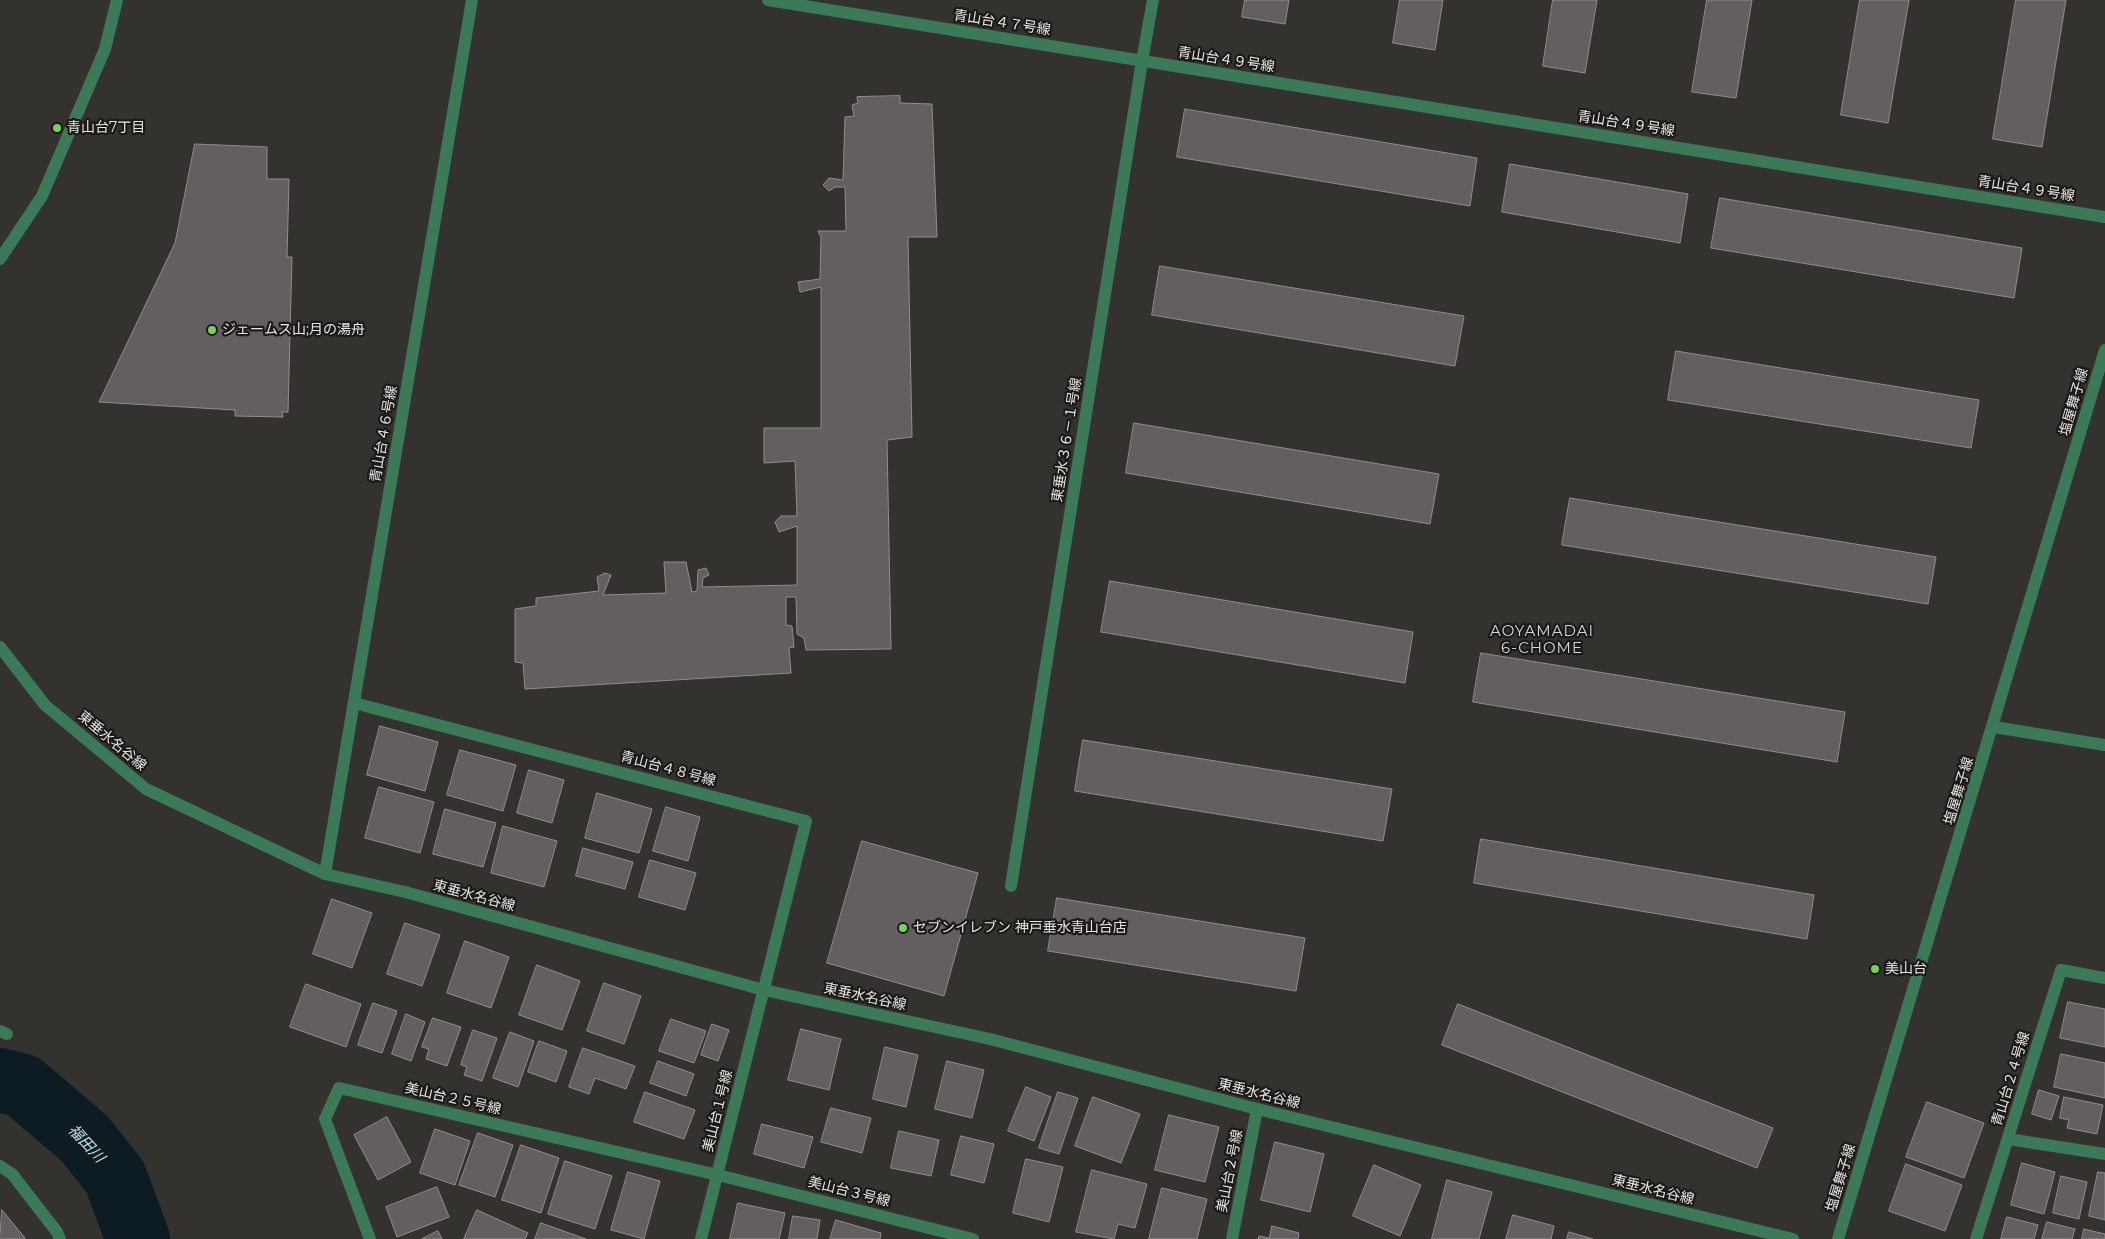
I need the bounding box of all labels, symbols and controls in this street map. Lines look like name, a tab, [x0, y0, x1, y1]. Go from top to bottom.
street label: 青山台４７号線	[952, 7, 1052, 39]
street label: 青山台４９号線	[1176, 44, 1276, 76]
street label: 青山台４９号線	[1576, 108, 1676, 140]
place label: 青山台7丁目	[67, 120, 145, 136]
marker: 青山台7丁目	[51, 122, 63, 134]
street label: 青山台４９号線	[1976, 173, 2076, 205]
place label: ジェームス山;月の湯舟	[222, 322, 365, 338]
marker: ジェームス山;月の湯舟	[206, 324, 218, 336]
street label: 塩屋舞子線	[2056, 366, 2092, 438]
street label: 東垂水３６－１号線	[1049, 376, 1085, 504]
street label: 青山台４６号線	[367, 384, 401, 484]
district label: AOYAMADAI 6-CHOME	[1489, 623, 1595, 658]
street label: 東垂水名谷線	[74, 708, 150, 774]
street label: 青山台４８号線	[618, 748, 718, 790]
street label: 塩屋舞子線	[1941, 755, 1977, 827]
street label: 東垂水名谷線	[431, 877, 517, 915]
place label: セブンイレブン 神戸垂水青山台店	[913, 920, 1127, 936]
marker: セブンイレブン 神戸垂水青山台店	[897, 922, 909, 934]
place label: 美山台	[1885, 961, 1927, 977]
marker: 美山台	[1869, 963, 1881, 975]
street label: 東垂水名谷線	[822, 980, 908, 1014]
street label: 青山台２４号線	[1989, 1030, 2033, 1128]
street label: 美山台１号線	[700, 1068, 736, 1154]
street label: 東垂水名谷線	[1216, 1076, 1302, 1112]
street label: 美山台２５号線	[403, 1080, 503, 1118]
water label: 福田川	[64, 1121, 108, 1167]
street label: 美山台２号線	[1214, 1128, 1246, 1214]
street label: 塩屋舞子線	[1823, 1142, 1859, 1214]
street label: 東垂水名谷線	[1610, 1172, 1696, 1208]
street label: 美山台３号線	[806, 1174, 892, 1210]

